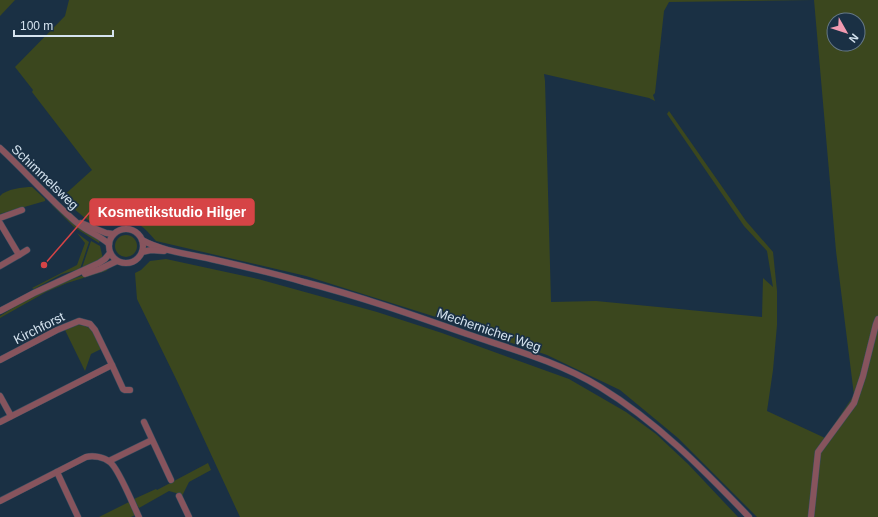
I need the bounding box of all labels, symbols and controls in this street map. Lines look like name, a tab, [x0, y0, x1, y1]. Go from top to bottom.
scale bar	[14, 12, 113, 38]
north arrow	[826, 12, 866, 52]
text: 100 m	[20, 19, 53, 33]
text: N	[847, 31, 861, 45]
street label: Schimmelsweg	[8, 141, 82, 213]
callout: Kosmetikstudio Hilger	[90, 199, 254, 225]
text: Kosmetikstudio Hilger	[98, 204, 247, 220]
street label: Mechernicher Weg	[435, 305, 543, 355]
street label: Kirchforst	[11, 309, 67, 347]

